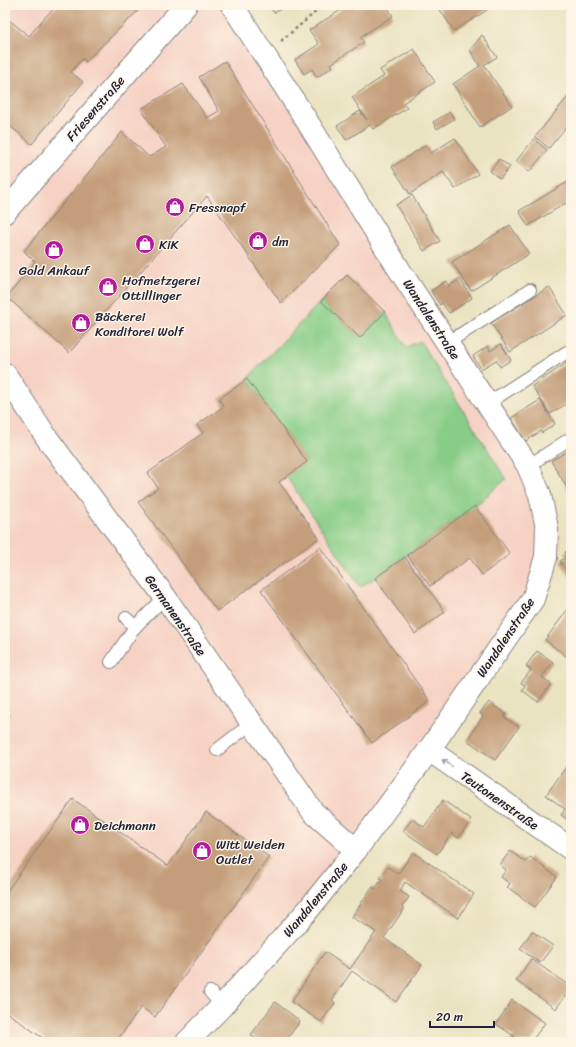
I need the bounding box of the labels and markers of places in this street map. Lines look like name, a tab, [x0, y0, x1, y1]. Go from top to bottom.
shop icon: Fressnapf	[164, 196, 186, 218]
place label: Fressnapf	[189, 196, 247, 219]
shop icon: dm	[247, 230, 269, 252]
place label: dm	[272, 230, 289, 253]
shop icon: KiK	[134, 233, 156, 255]
place label: KiK	[159, 233, 179, 256]
shop icon: Gold Ankauf	[43, 239, 65, 261]
place label: Gold Ankauf	[19, 259, 90, 282]
place label: Hofmetzgerei Ottillinger	[122, 269, 200, 307]
shop icon: Hofmetzgerei Ottillinger	[97, 276, 119, 298]
place label: Bäckerei Konditorei Wolf	[95, 305, 185, 343]
shop icon: Bäckerei Konditorei Wolf	[70, 312, 92, 334]
shop icon: Deichmann	[69, 814, 91, 836]
place label: Deichmann	[94, 814, 156, 837]
place label: Witt Weiden Outlet	[216, 833, 285, 871]
shop icon: Witt Weiden Outlet	[191, 840, 213, 862]

